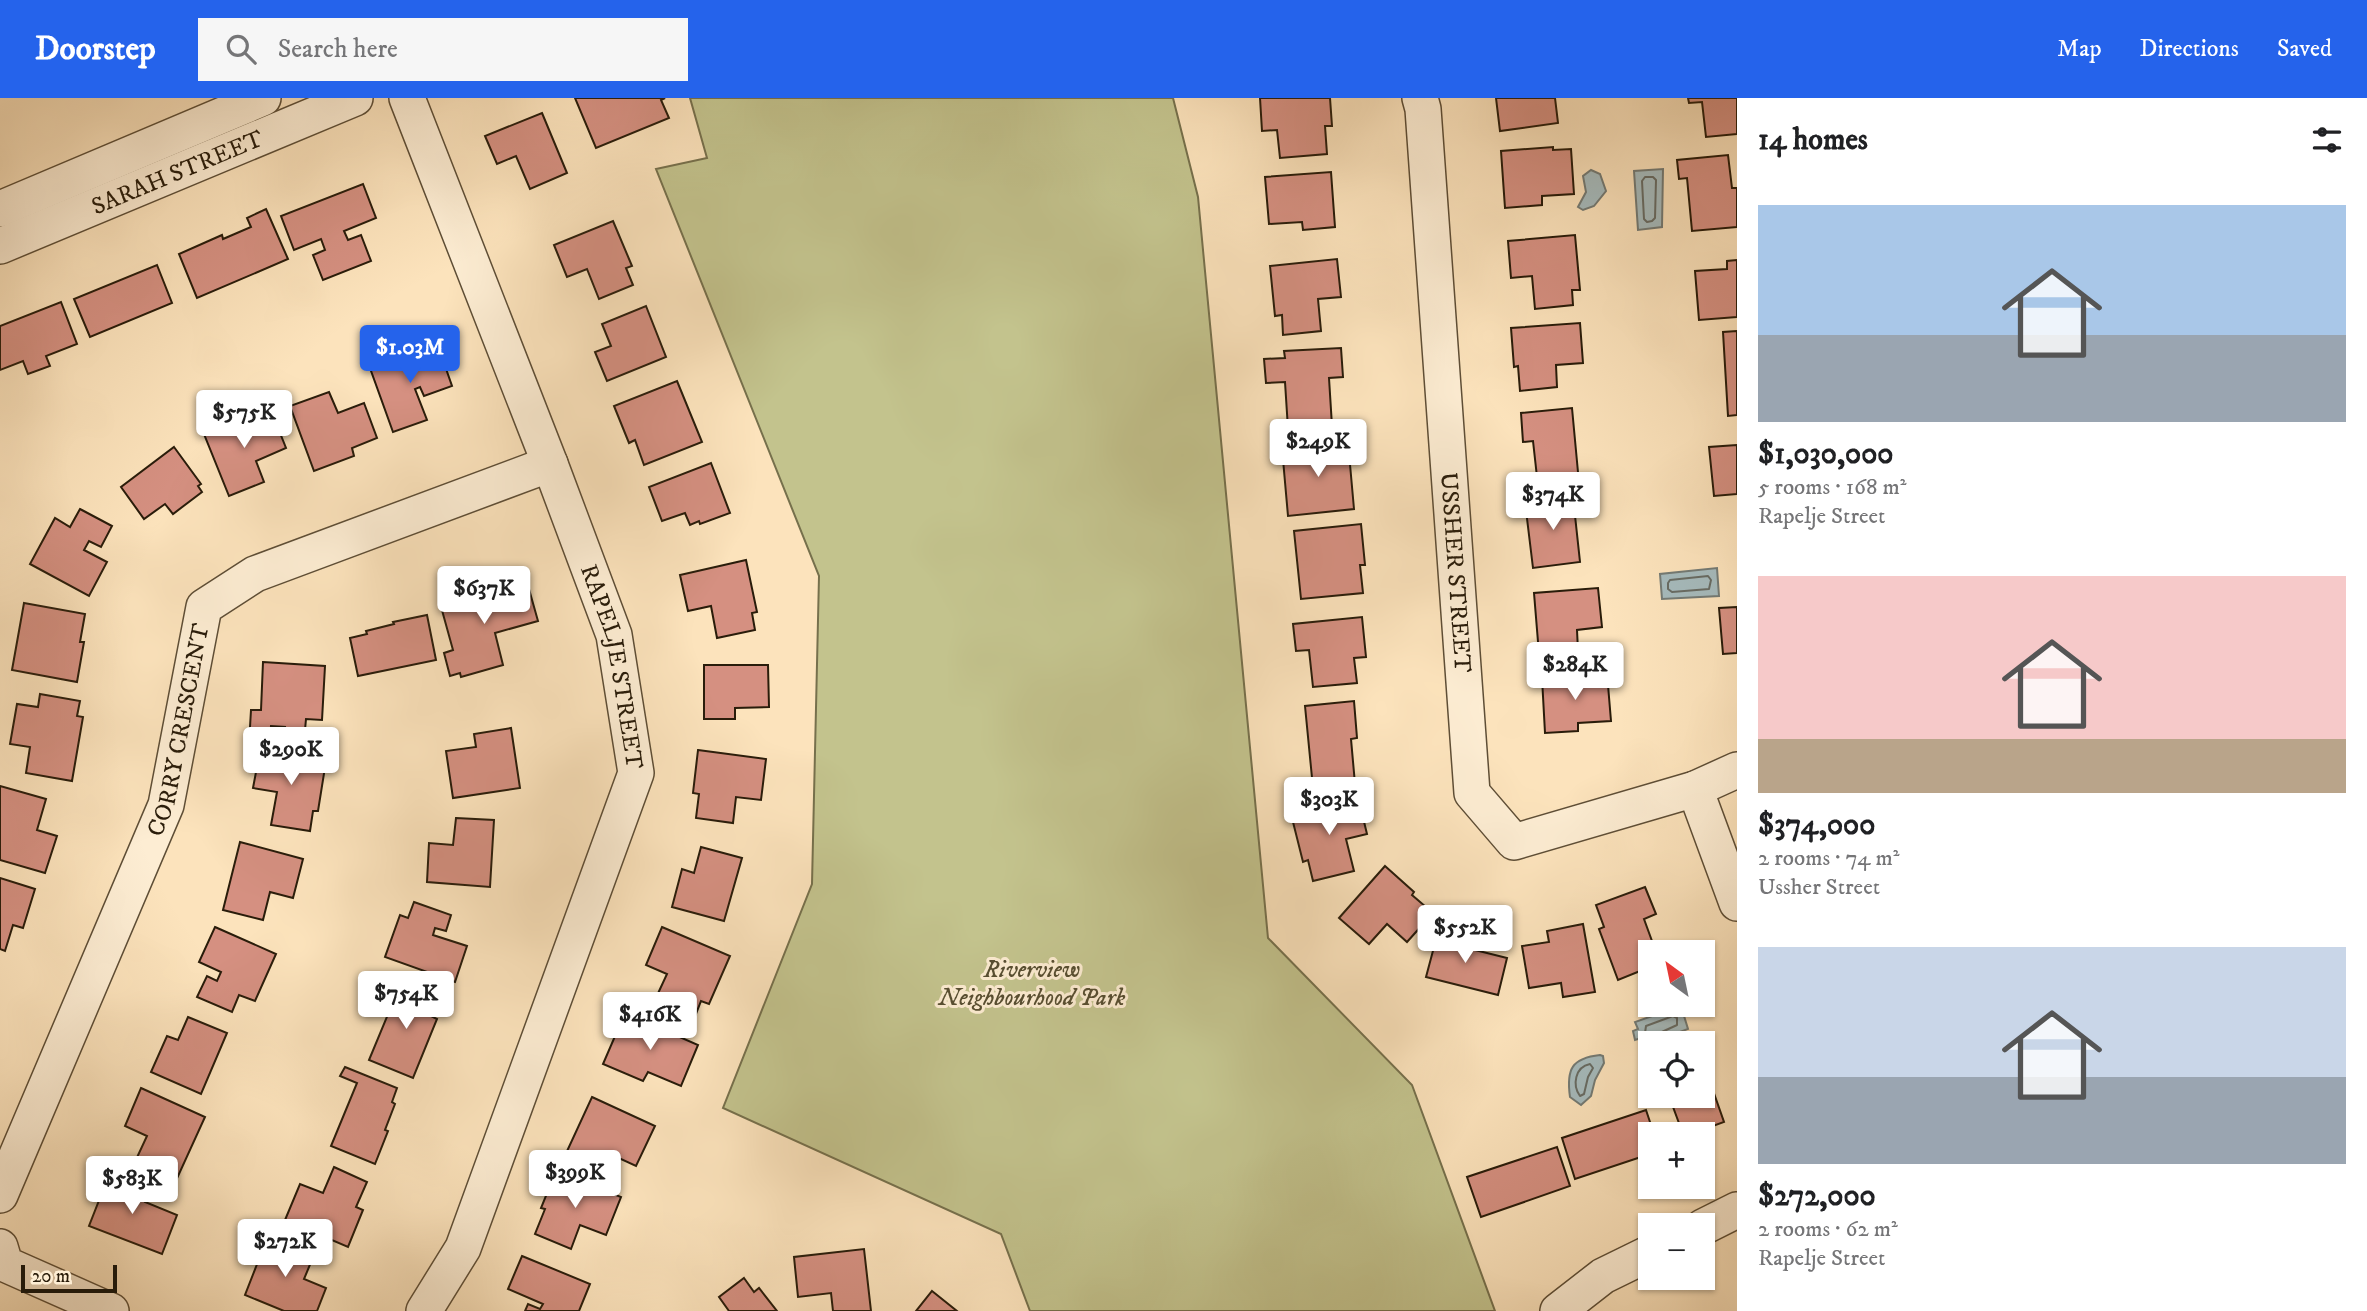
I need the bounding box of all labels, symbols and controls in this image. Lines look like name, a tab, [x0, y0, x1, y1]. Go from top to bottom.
search box	[198, 18, 688, 81]
text: Doorstep	[35, 29, 156, 70]
icon: search	[222, 30, 260, 68]
text: Search here	[278, 33, 398, 66]
text: Map	[2057, 34, 2102, 64]
text: Directions	[2140, 34, 2239, 64]
text: Saved	[2277, 34, 2332, 64]
icon: filters	[2308, 121, 2346, 159]
text: 14 homes	[1758, 122, 1868, 159]
street label: SARAH STREET	[87, 124, 268, 222]
icon: home	[1989, 250, 2115, 376]
pin: $1.03M	[353, 326, 467, 385]
text: $1.03M	[376, 333, 444, 362]
pin: $575K	[195, 390, 293, 450]
text: $575K	[212, 398, 276, 427]
pin: $249K	[1269, 420, 1367, 479]
text: $249K	[1286, 427, 1350, 456]
text: $1,030,000	[1758, 436, 1893, 473]
street label: USSHER STREET	[1433, 471, 1477, 674]
pin: $374K	[1504, 472, 1602, 532]
text: 5 rooms · 168 m²	[1758, 473, 1906, 502]
text: $374K	[1522, 480, 1584, 509]
text: Rapelje Street	[1758, 502, 1885, 531]
street label: RAPELJE STREET	[573, 560, 649, 771]
pin: $637K	[435, 566, 533, 626]
text: $637K	[453, 574, 515, 603]
street label: CORRY CRESCENT	[140, 621, 217, 841]
icon: home	[1989, 621, 2115, 747]
pin: $284K	[1526, 642, 1624, 702]
text: $284K	[1543, 650, 1607, 679]
pin: $290K	[242, 728, 340, 787]
text: $290K	[259, 735, 323, 764]
pin: $303K	[1280, 778, 1378, 837]
text: $303K	[1300, 785, 1358, 814]
text: $374,000	[1758, 807, 1875, 844]
text: 2 rooms · 74 m²	[1758, 844, 1899, 873]
text: Ussher Street	[1758, 873, 1880, 902]
pin: $552K	[1416, 906, 1514, 965]
text: $552K	[1434, 913, 1496, 942]
north arrow	[1638, 940, 1715, 1017]
map controls	[1638, 940, 1715, 1290]
park label: Riverview Neighbourhood Park	[937, 955, 1125, 1013]
pin: $754K	[357, 972, 455, 1031]
text: $754K	[374, 979, 438, 1008]
pin: $416K	[601, 992, 699, 1052]
icon: home	[1989, 992, 2115, 1118]
text: $416K	[619, 1000, 681, 1029]
button: locate	[1638, 1031, 1715, 1108]
button: +	[1638, 1122, 1715, 1199]
pin: $399K	[526, 1150, 624, 1210]
pin: $583K	[83, 1156, 181, 1216]
text: $399K	[545, 1158, 605, 1187]
text: $583K	[102, 1164, 162, 1193]
text: $272,000	[1758, 1178, 1876, 1215]
button: −	[1638, 1213, 1715, 1290]
text: 2 rooms · 62 m²	[1758, 1215, 1898, 1244]
pin: $272K	[236, 1220, 334, 1279]
text: $272K	[254, 1227, 316, 1256]
text: Rapelje Street	[1758, 1244, 1885, 1273]
scale bar	[21, 1262, 117, 1294]
text: 20 m	[32, 1265, 70, 1288]

